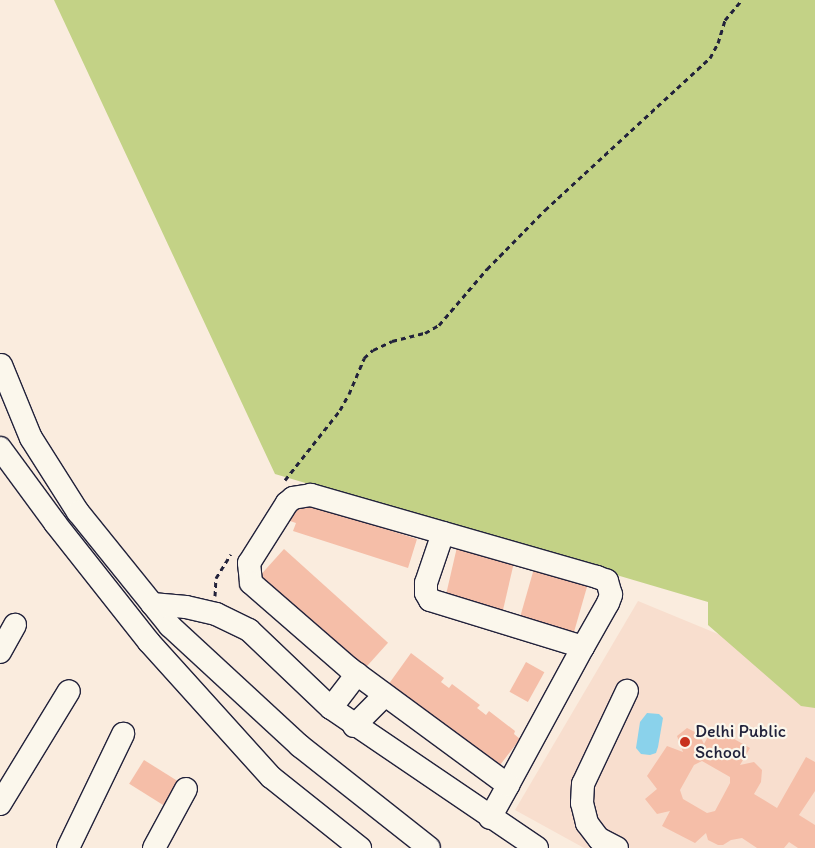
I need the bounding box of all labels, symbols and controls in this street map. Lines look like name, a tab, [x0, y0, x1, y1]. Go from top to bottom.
place label: Delhi Public School	[695, 721, 786, 764]
marker: Delhi Public School	[679, 736, 691, 748]

